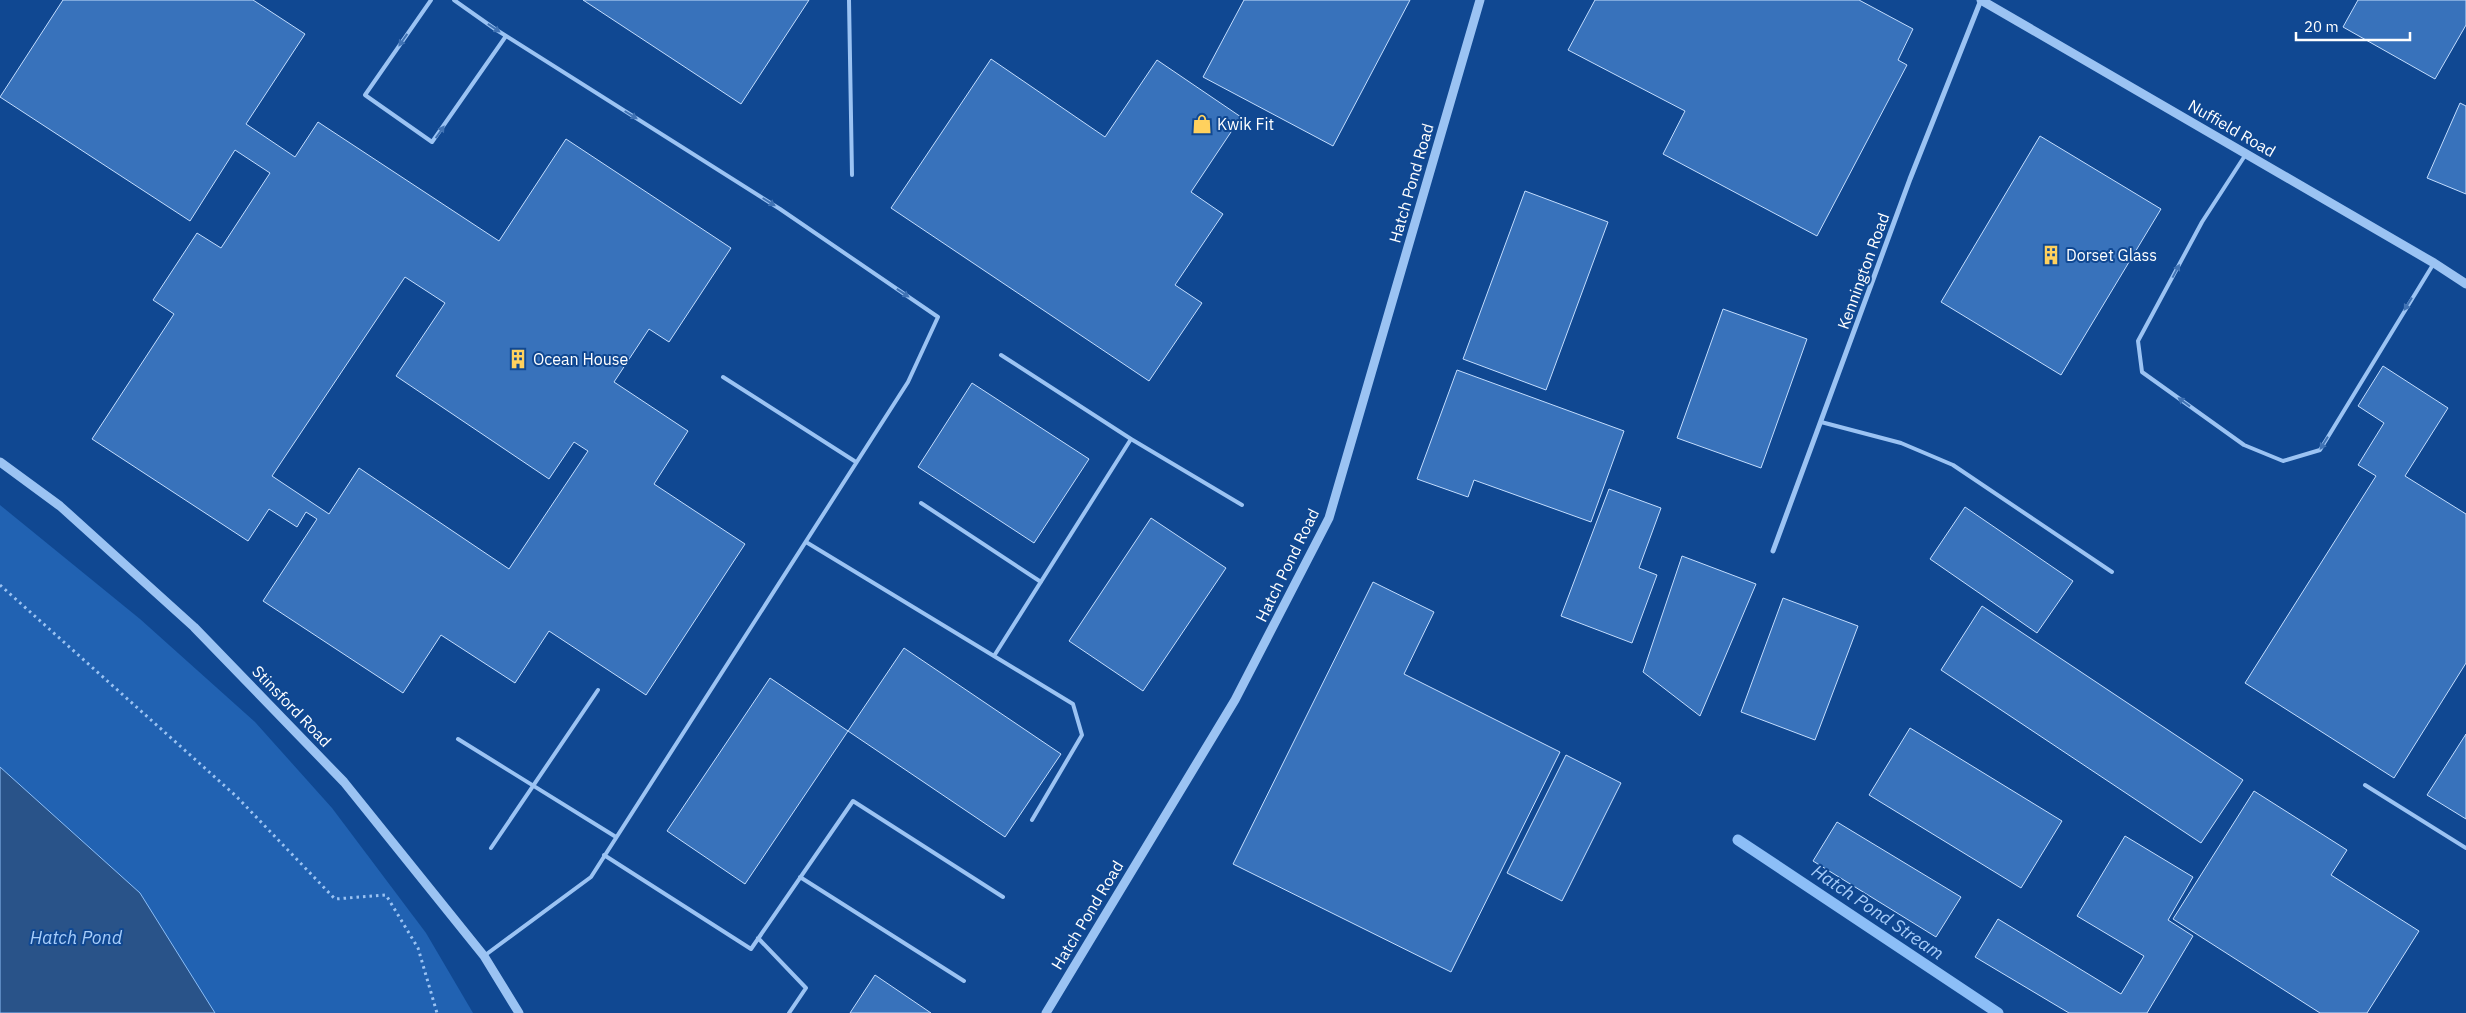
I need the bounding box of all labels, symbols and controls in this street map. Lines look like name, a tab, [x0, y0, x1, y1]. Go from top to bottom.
scale bar	[2296, 10, 2410, 42]
text: 20 m	[2304, 17, 2339, 36]
one-way arrow	[487, 23, 501, 33]
one-way arrow	[398, 33, 408, 47]
street label: Nuffield Road	[2185, 95, 2279, 161]
one-way arrow	[625, 110, 638, 119]
shop icon: Kwik Fit	[1191, 113, 1213, 135]
place label: Kwik Fit	[1217, 114, 1274, 134]
street label: Hatch Pond Road	[1384, 121, 1438, 245]
one-way arrow	[435, 125, 445, 139]
one-way arrow	[762, 197, 775, 206]
street label: Kennington Road	[1833, 210, 1893, 332]
building icon: Dorset Glass	[2040, 244, 2062, 266]
place label: Dorset Glass	[2066, 245, 2157, 265]
one-way arrow	[2172, 264, 2180, 278]
one-way arrow	[897, 288, 910, 298]
one-way arrow	[2404, 298, 2413, 311]
building icon: Ocean House	[507, 348, 529, 370]
place label: Ocean House	[533, 349, 629, 369]
one-way arrow	[2177, 397, 2191, 407]
one-way arrow	[2320, 437, 2329, 450]
street label: Hatch Pond Road	[1251, 505, 1323, 625]
street label: Stinsford Road	[248, 661, 336, 751]
street label: Hatch Pond Road	[1047, 857, 1127, 973]
water label: Hatch Pond Stream	[1808, 859, 1948, 965]
water label: Hatch Pond	[30, 926, 123, 949]

